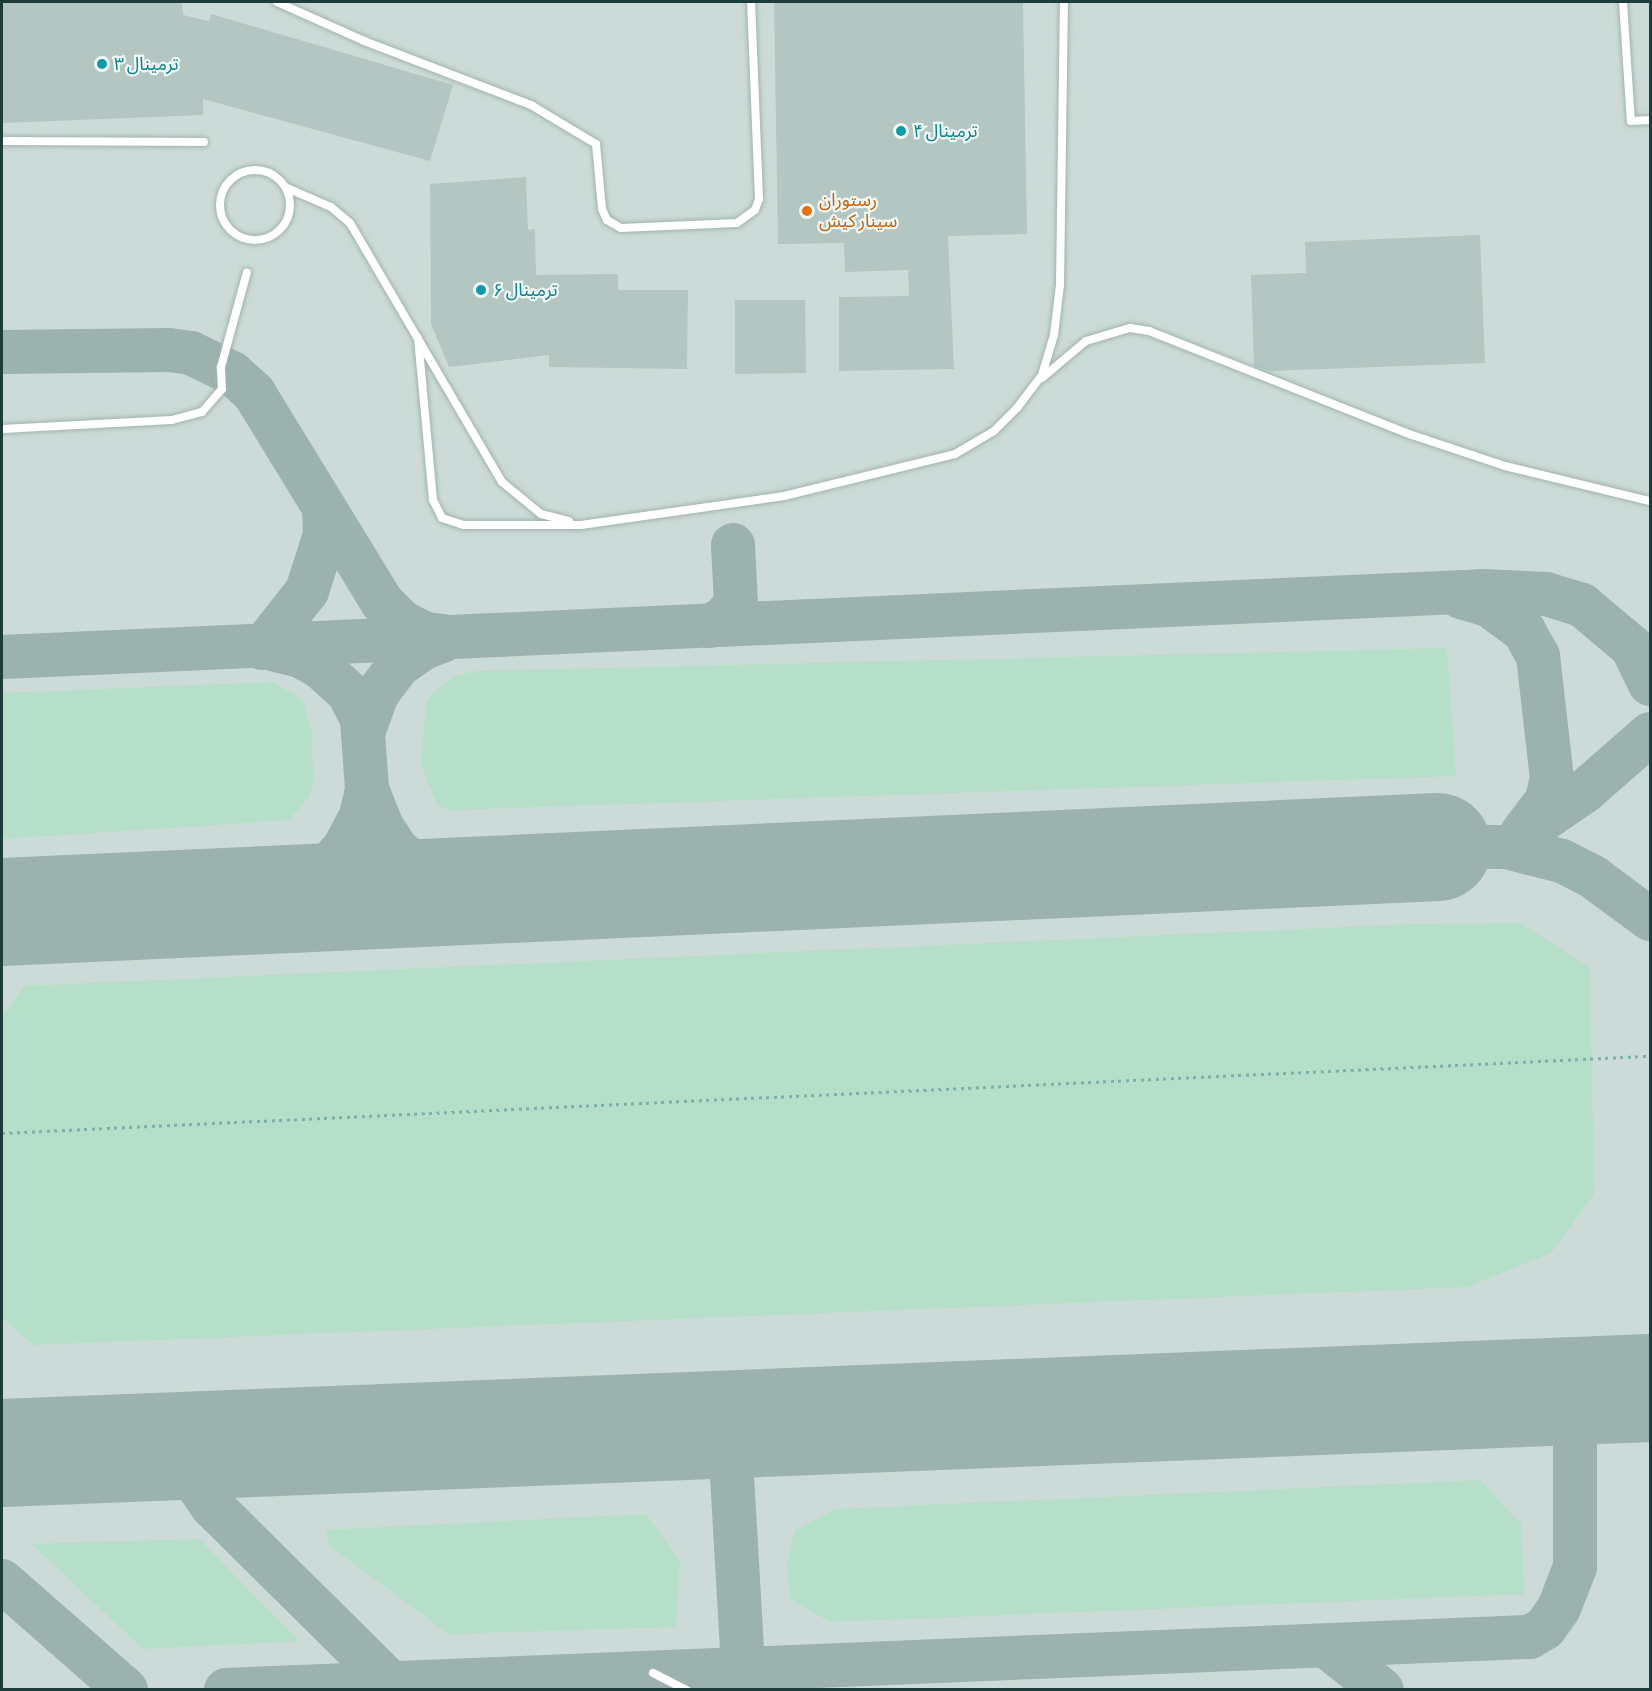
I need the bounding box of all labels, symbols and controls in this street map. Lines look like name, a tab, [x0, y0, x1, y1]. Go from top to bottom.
place label: ترمینال ۳	[114, 53, 179, 75]
marker: ترمینال ۳	[95, 57, 109, 71]
place label: ترمینال ۴	[913, 120, 978, 142]
marker: ترمینال ۴	[894, 124, 908, 138]
place label: رستوران سینار کیش	[819, 190, 897, 232]
marker: رستوران سینار کیش	[800, 204, 814, 218]
place label: ترمینال ۶	[493, 279, 558, 301]
marker: ترمینال ۶	[474, 283, 488, 297]

